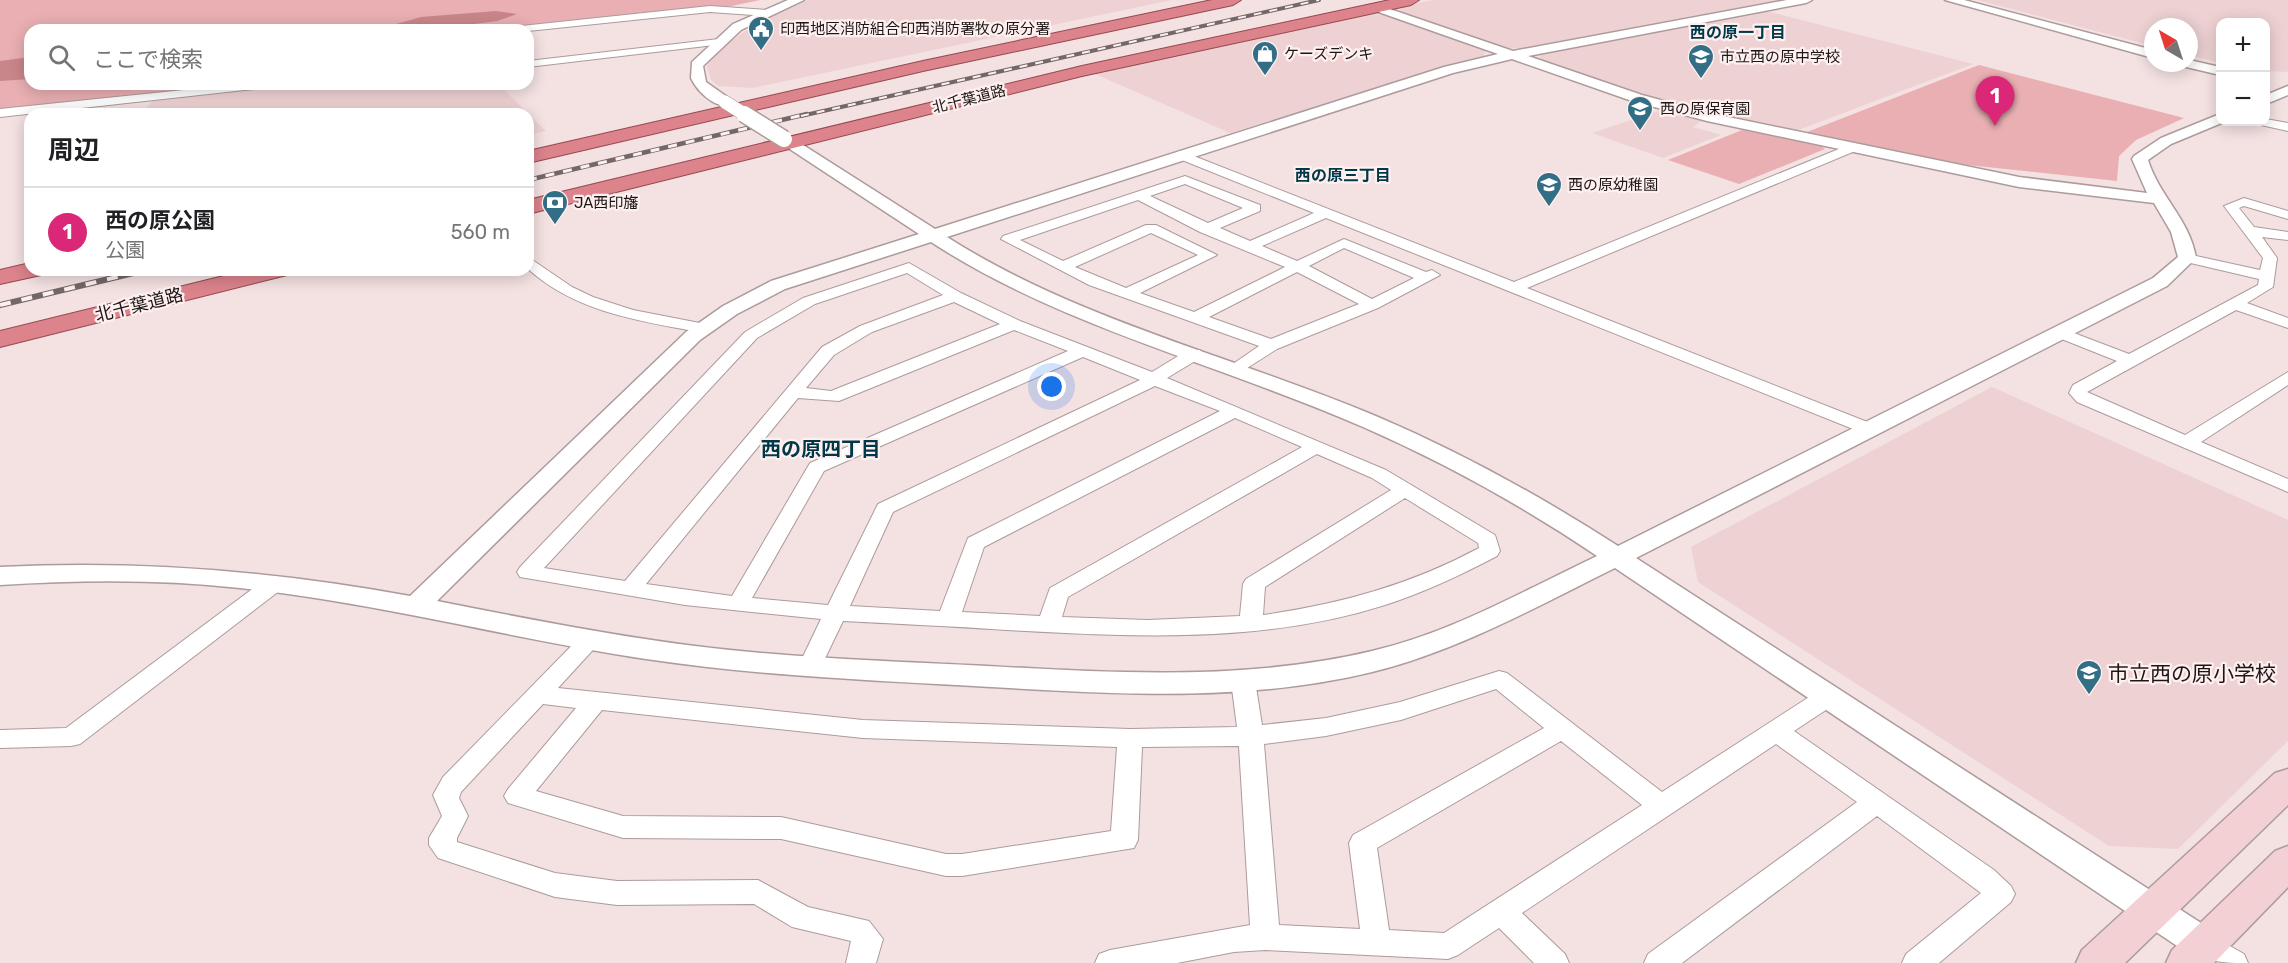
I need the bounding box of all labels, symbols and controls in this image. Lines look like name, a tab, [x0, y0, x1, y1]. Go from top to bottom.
public building icon: 印西地区消防組合印西消防署牧の原分署	[746, 14, 776, 52]
north arrow	[2144, 18, 2198, 72]
map controls	[2216, 18, 2270, 126]
button: +	[2216, 18, 2270, 72]
place label: 印西地区消防組合印西消防署牧の原分署	[780, 20, 1050, 38]
district label: 西の原一丁目	[1690, 23, 1786, 42]
search box	[24, 24, 534, 90]
shop icon: ケーズデンキ	[1250, 39, 1280, 77]
icon: search	[45, 41, 78, 74]
school or university icon: 市立西の原中学校	[1686, 42, 1716, 80]
place label: ケーズデンキ	[1284, 45, 1373, 63]
text: ここで検索	[93, 46, 203, 73]
place label: 市立西の原中学校	[1720, 48, 1840, 66]
button: −	[2216, 72, 2270, 126]
pin: 1	[1976, 76, 2014, 126]
street label: 北千葉道路	[930, 81, 1008, 117]
school or university icon: 西の原保育園	[1625, 94, 1655, 132]
place label: 西の原保育園	[1660, 100, 1750, 118]
text: 周辺	[48, 135, 100, 166]
district label: 西の原三丁目	[1295, 166, 1391, 185]
school or university icon: 西の原幼稚園	[1534, 170, 1564, 208]
place label: 西の原幼稚園	[1568, 176, 1658, 194]
bank icon: JA西印旛	[540, 188, 570, 226]
place label: JA西印旛	[574, 194, 638, 212]
text: 西の原公園	[105, 207, 215, 234]
text: 1	[63, 220, 72, 244]
text: 560 m	[451, 220, 510, 244]
text: 公園	[105, 238, 145, 262]
street label: 北千葉道路	[93, 283, 185, 327]
your location	[1037, 372, 1066, 401]
district label: 西の原四丁目	[761, 437, 881, 461]
school or university icon: 市立西の原小学校	[2074, 658, 2104, 696]
place label: 市立西の原小学校	[2108, 661, 2276, 686]

